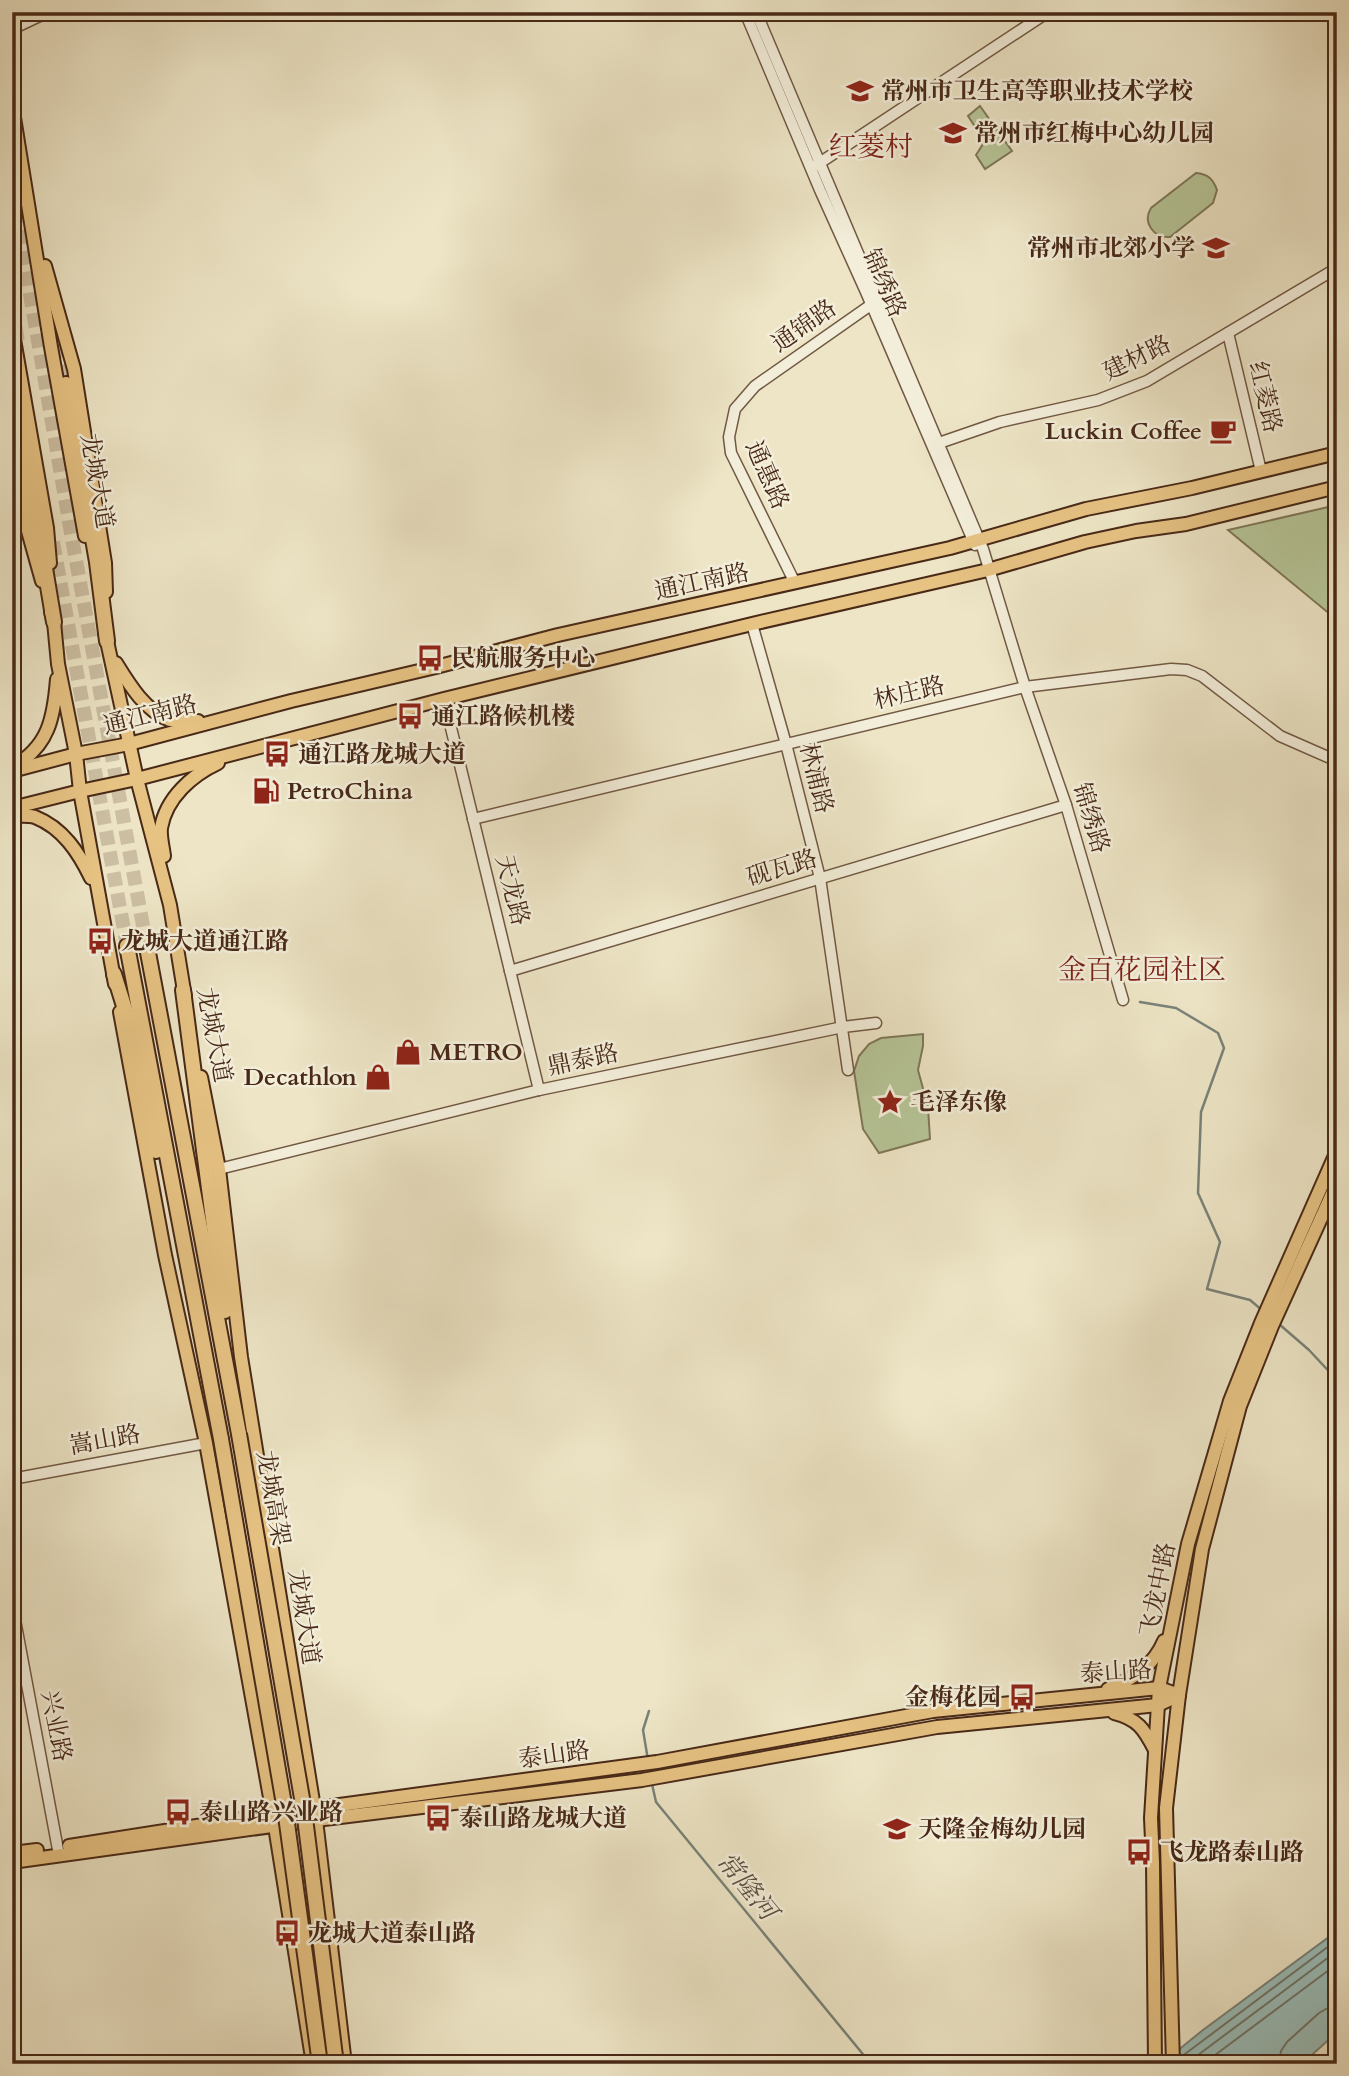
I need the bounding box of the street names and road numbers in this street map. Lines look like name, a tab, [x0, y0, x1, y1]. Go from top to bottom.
street label: 锦绣路	[854, 243, 914, 323]
street label: 通锦路	[765, 292, 843, 360]
street label: 建材路	[1097, 327, 1177, 389]
street label: 红菱路	[1241, 358, 1289, 436]
street label: 龙城大道	[72, 431, 122, 531]
street label: 通惠路	[737, 435, 797, 515]
street label: 通江南路	[652, 556, 752, 608]
street label: 林庄路	[870, 669, 948, 717]
street label: 通江南路	[99, 687, 201, 743]
street label: 林浦路	[791, 739, 841, 817]
street label: 锦绣路	[1065, 779, 1117, 857]
street label: 砚瓦路	[743, 842, 821, 894]
street label: 天龙路	[487, 851, 537, 929]
street label: 龙城大道	[189, 985, 239, 1085]
street label: 鼎泰路	[544, 1036, 622, 1084]
street label: 嵩山路	[67, 1417, 143, 1463]
street label: 龙城高架	[248, 1448, 298, 1548]
street label: 飞龙中路	[1133, 1540, 1183, 1640]
street label: 龙城大道	[280, 1567, 328, 1667]
street label: 泰山路	[1079, 1653, 1153, 1691]
street label: 兴业路	[33, 1688, 79, 1764]
street label: 泰山路	[516, 1734, 592, 1776]

